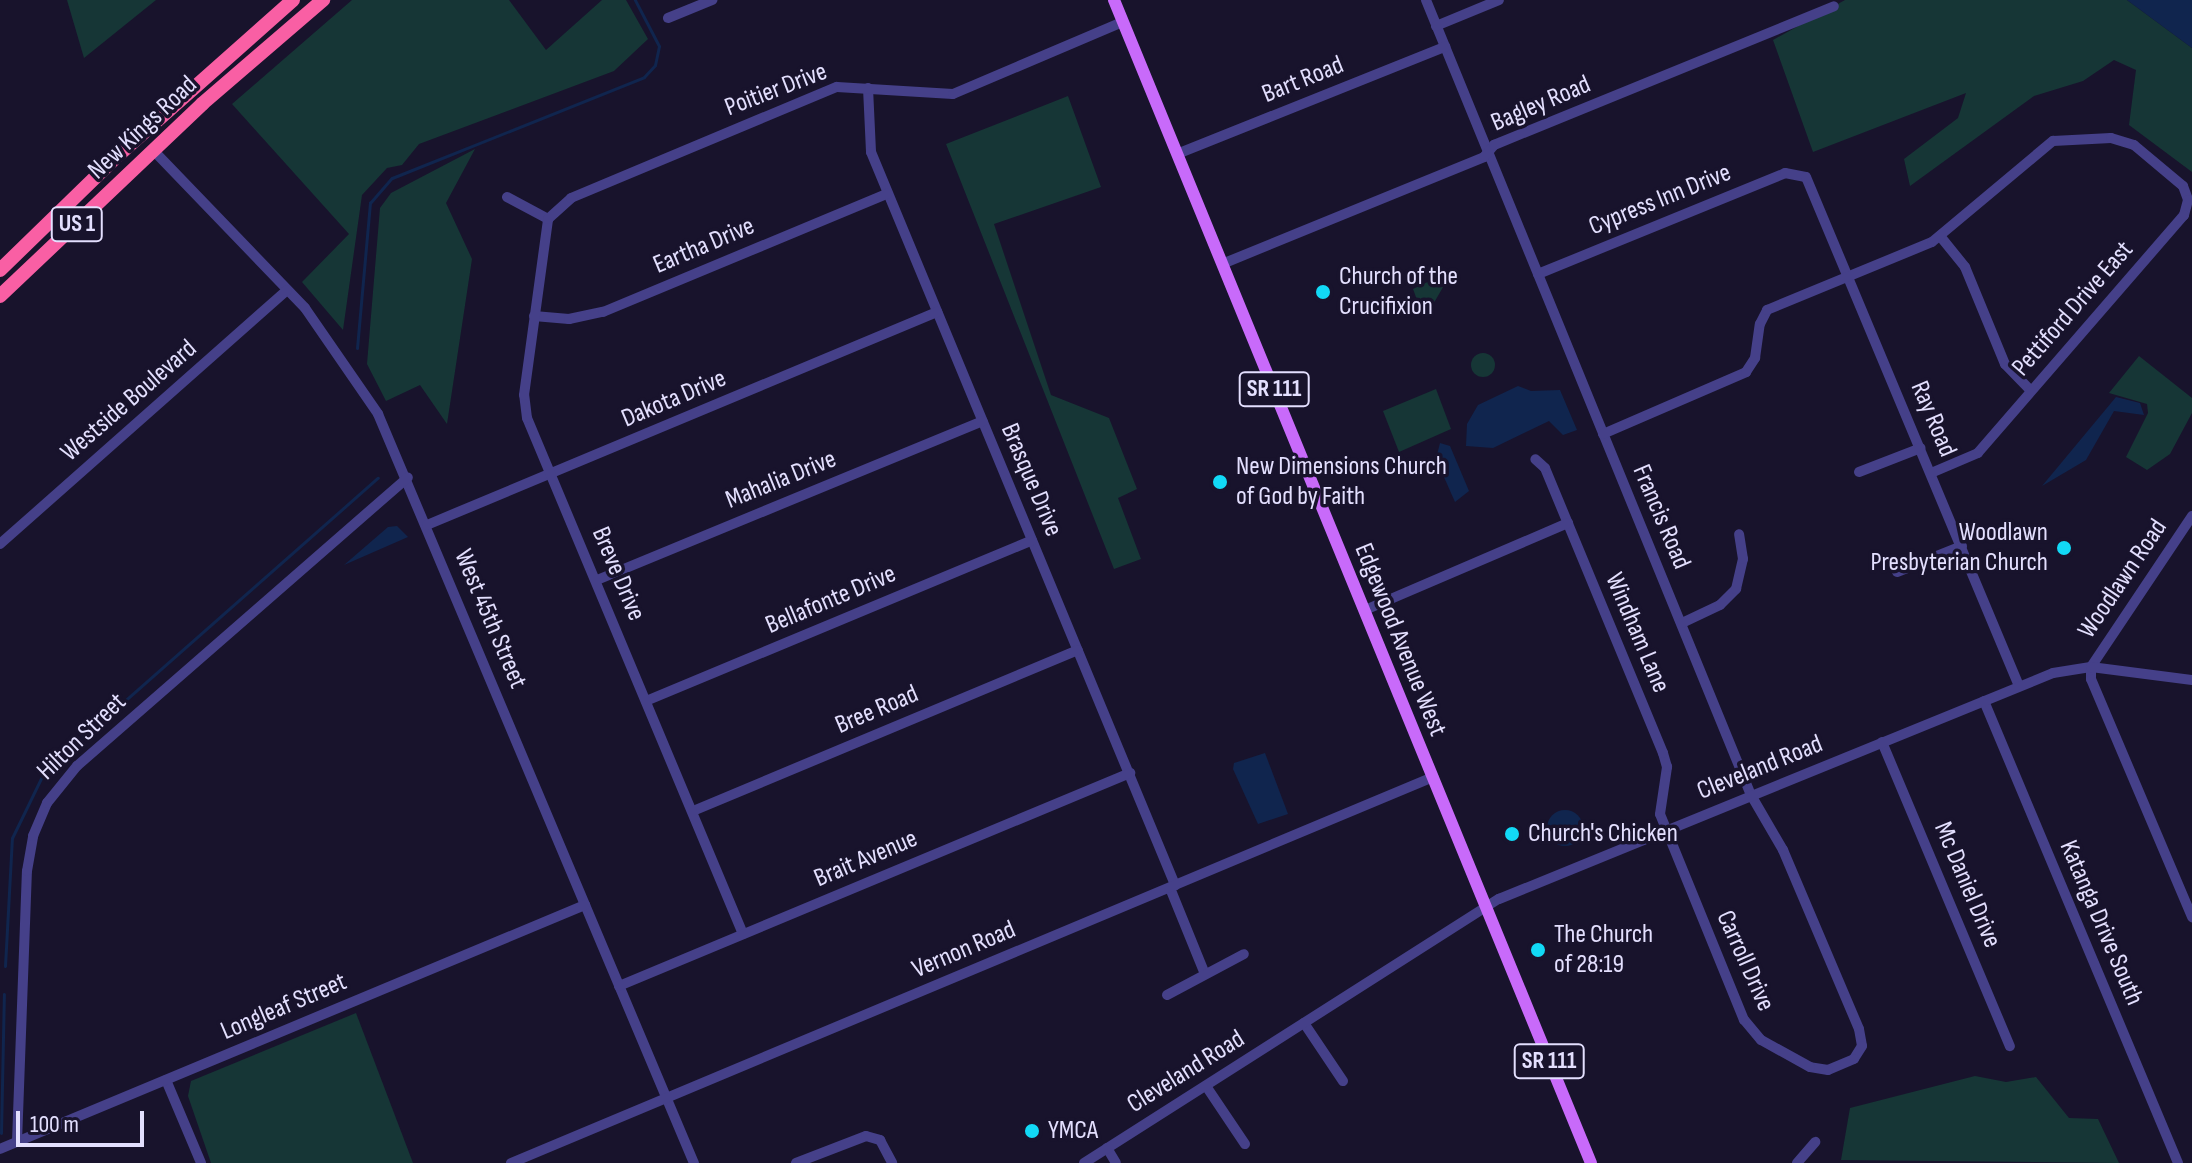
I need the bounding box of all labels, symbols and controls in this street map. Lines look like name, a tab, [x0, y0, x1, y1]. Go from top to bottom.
street label: Bart Road	[1258, 50, 1348, 110]
street label: Poitier Drive	[721, 56, 831, 124]
street label: Bagley Road	[1487, 69, 1595, 139]
street label: New Kings Road	[82, 70, 204, 186]
street label: Cypress Inn Drive	[1584, 157, 1736, 243]
road number: US 1	[49, 204, 105, 244]
street label: Eartha Drive	[649, 211, 759, 281]
street label: Pettiford Drive East	[2006, 235, 2140, 383]
place label: Church of the Crucifixion	[1339, 261, 1458, 322]
marker: Church of the Crucifixion	[1314, 283, 1332, 301]
street label: Westside Boulevard	[55, 334, 203, 468]
street label: Dakota Drive	[617, 363, 731, 435]
road number: SR 111	[1238, 369, 1310, 409]
street label: Ray Road	[1903, 377, 1963, 461]
street label: Brasque Drive	[993, 419, 1069, 541]
street label: Mahalia Drive	[721, 444, 841, 516]
place label: New Dimensions Church of God by Faith	[1236, 451, 1447, 512]
street label: Francis Road	[1625, 460, 1697, 574]
marker: New Dimensions Church of God by Faith	[1211, 473, 1229, 491]
street label: Woodlawn Road	[2072, 514, 2174, 644]
place label: Woodlawn Presbyterian Church	[1870, 517, 2048, 578]
street label: Breve Drive	[584, 522, 652, 626]
street label: Edgewood Avenue West	[1347, 539, 1453, 741]
marker: Woodlawn Presbyterian Church	[2055, 539, 2073, 557]
street label: West 45th Street	[447, 545, 533, 693]
street label: Bellafonte Drive	[761, 559, 901, 641]
street label: Windham Lane	[1598, 568, 1676, 698]
street label: Bree Road	[831, 679, 923, 741]
street label: Hilton Street	[31, 687, 133, 787]
street label: Cleveland Road	[1693, 729, 1827, 807]
place label: Church's Chicken	[1528, 818, 1678, 850]
street label: Mc Daniel Drive	[1927, 818, 2007, 952]
street label: Brait Avenue	[810, 823, 922, 895]
marker: Church's Chicken	[1503, 825, 1521, 843]
street label: Katanga Drive South	[2052, 836, 2150, 1010]
street label: Carroll Drive	[1709, 906, 1781, 1016]
street label: Vernon Road	[908, 914, 1020, 986]
place label: The Church of 28:19	[1554, 919, 1653, 980]
marker: The Church of 28:19	[1529, 941, 1547, 959]
street label: Longleaf Street	[216, 967, 352, 1047]
street label: Cleveland Road	[1122, 1024, 1250, 1120]
road number: SR 111	[1513, 1041, 1585, 1081]
scale bar	[20, 1095, 148, 1145]
text: 100 m	[30, 1110, 79, 1139]
place label: YMCA	[1048, 1115, 1098, 1147]
marker: YMCA	[1023, 1122, 1041, 1140]

